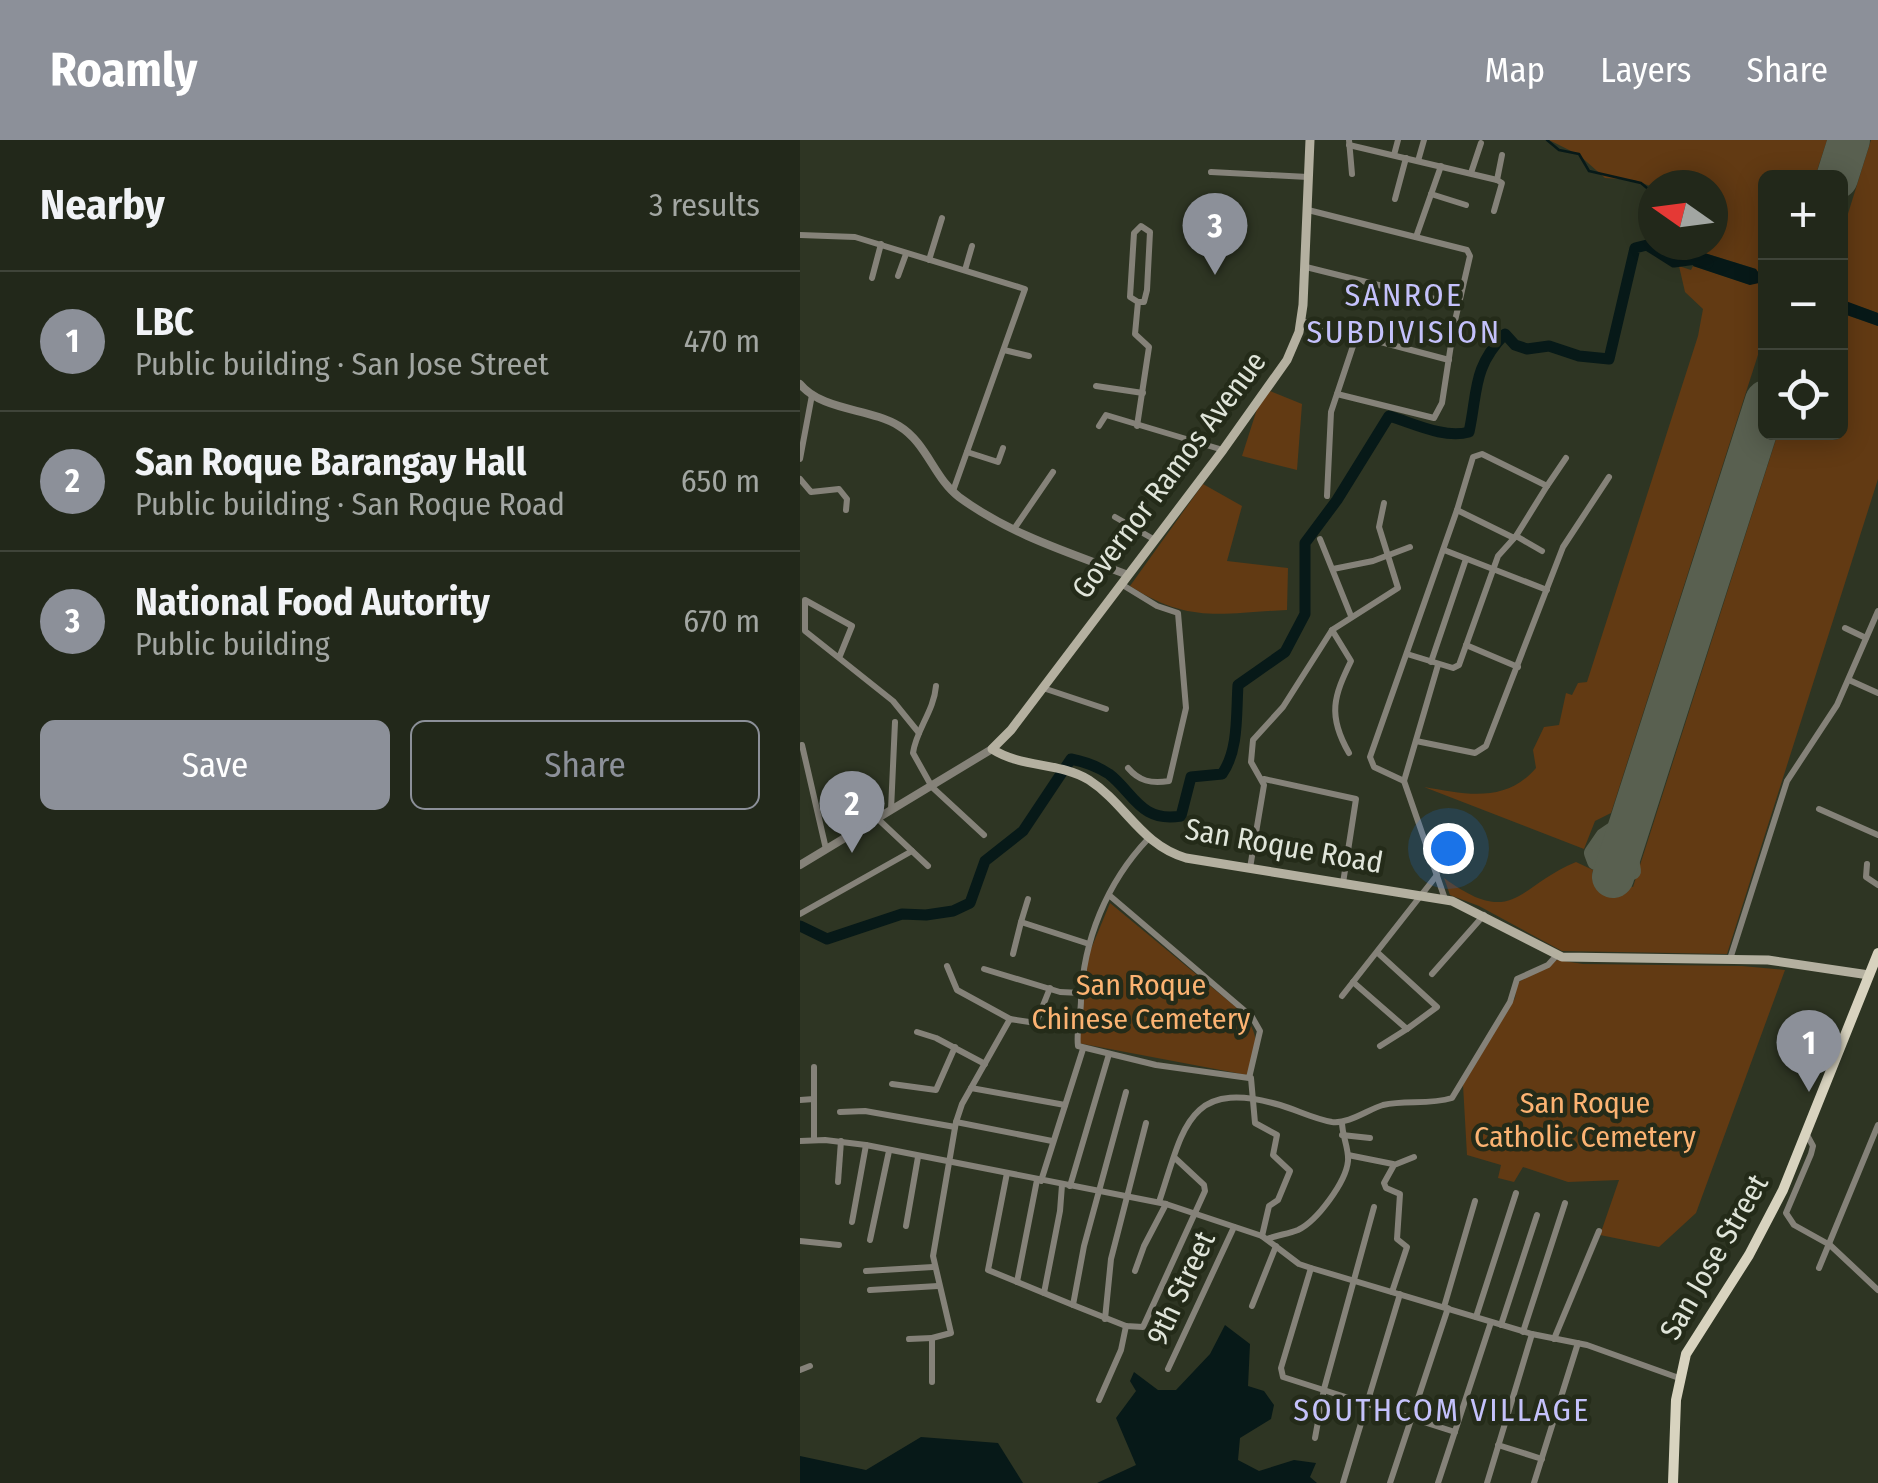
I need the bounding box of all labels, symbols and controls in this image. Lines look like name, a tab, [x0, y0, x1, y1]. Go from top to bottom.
text: Roamly	[50, 41, 197, 99]
text: Map	[1485, 49, 1545, 91]
text: Layers	[1600, 49, 1692, 91]
text: Share	[1747, 49, 1828, 91]
north arrow	[1638, 170, 1728, 260]
map controls	[1758, 170, 1848, 440]
button: +	[1758, 170, 1848, 260]
text: Nearby	[40, 180, 165, 230]
text: 3 results	[649, 186, 760, 224]
pin: 3	[1182, 192, 1248, 275]
button: −	[1758, 260, 1848, 350]
district label: SANROE SUBDIVISION	[1306, 276, 1502, 351]
text: LBC	[135, 299, 194, 345]
text: 1	[66, 322, 79, 360]
text: 470 m	[684, 322, 760, 360]
street label: Governor Ramos Avenue	[1064, 344, 1274, 606]
text: Public building · San Jose Street	[135, 345, 549, 383]
button: locate	[1758, 350, 1848, 440]
text: San Roque Barangay Hall	[135, 439, 526, 485]
text: 2	[65, 462, 80, 500]
text: 650 m	[681, 462, 760, 500]
text: Public building · San Roque Road	[135, 485, 565, 523]
text: National Food Autority	[135, 579, 490, 625]
text: 3	[65, 602, 80, 640]
text: 670 m	[683, 602, 760, 640]
text: Public building	[135, 625, 330, 663]
button: Save	[40, 720, 390, 810]
button: Share	[410, 720, 760, 810]
pin: 2	[820, 770, 884, 853]
street label: San Roque Road	[1182, 811, 1386, 881]
your location	[1423, 823, 1474, 874]
park label: San Roque Chinese Cemetery	[1032, 967, 1251, 1037]
pin: 1	[1776, 1010, 1842, 1092]
park label: San Roque Catholic Cemetery	[1474, 1085, 1697, 1155]
street label: San Jose Street	[1652, 1168, 1776, 1346]
street label: 9th Street	[1139, 1225, 1223, 1350]
district label: SOUTHCOM VILLAGE	[1293, 1391, 1591, 1429]

